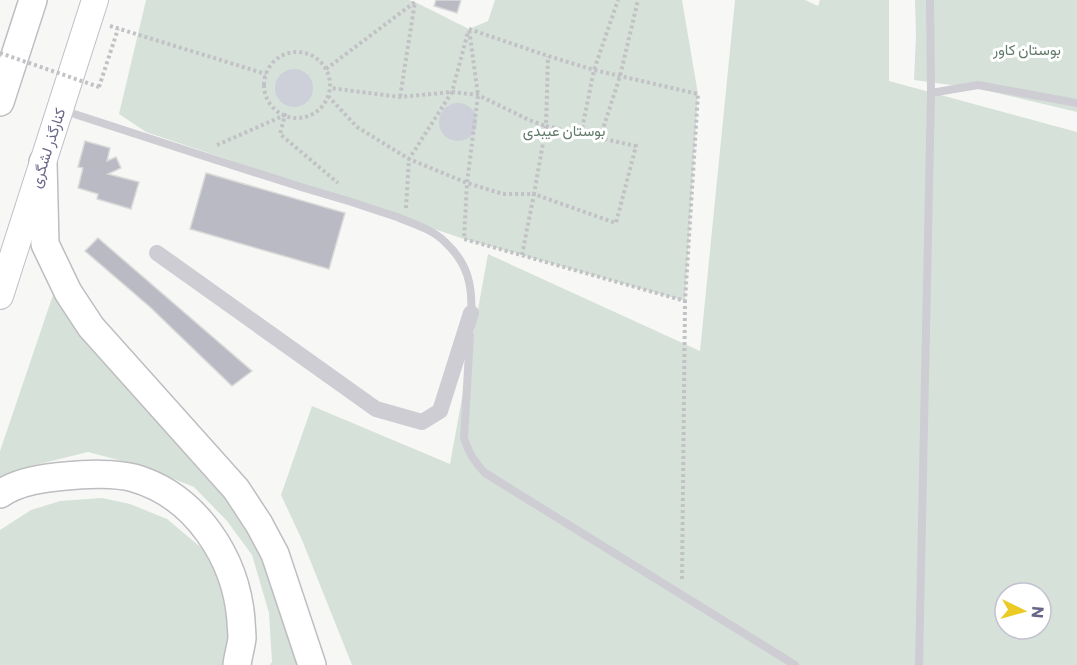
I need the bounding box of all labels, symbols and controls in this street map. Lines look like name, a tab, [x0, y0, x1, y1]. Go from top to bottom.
park label: بوستان کاور	[992, 40, 1061, 59]
street label: کنارگذر لشگری	[26, 105, 70, 191]
park label: بوستان عیبدی	[523, 121, 605, 141]
north arrow	[993, 581, 1053, 641]
text: N	[1028, 606, 1048, 619]

